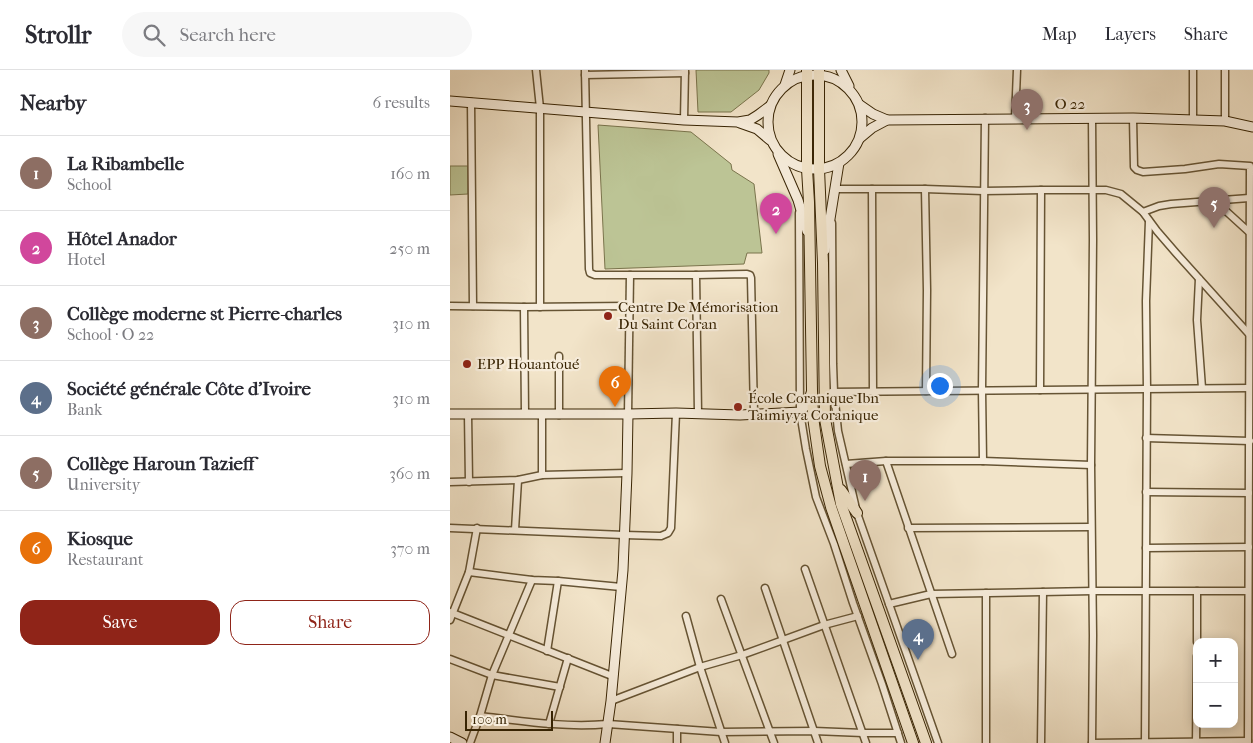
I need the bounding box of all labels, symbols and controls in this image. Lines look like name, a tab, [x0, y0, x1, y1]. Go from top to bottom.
search box	[122, 12, 472, 57]
text: Strollr	[25, 21, 92, 49]
icon: search	[140, 21, 168, 49]
text: Search here	[180, 24, 276, 46]
text: Map	[1042, 24, 1076, 45]
text: Layers	[1104, 24, 1156, 45]
text: Share	[1184, 24, 1228, 45]
pin: 3	[1011, 89, 1043, 130]
text: Nearby	[20, 91, 86, 115]
text: 6 results	[372, 93, 430, 112]
street label: O 22	[1055, 95, 1086, 113]
text: La Ribambelle	[67, 153, 184, 175]
text: 1	[33, 164, 39, 183]
text: 160 m	[390, 164, 430, 183]
text: School	[67, 175, 112, 194]
pin: 5	[1198, 187, 1230, 228]
pin: 2	[760, 193, 792, 234]
text: Hôtel Anador	[67, 228, 177, 250]
text: 2	[32, 239, 40, 258]
text: 250 m	[389, 239, 430, 258]
text: Hotel	[67, 250, 105, 269]
place label: Centre De Mémorisation Du Saint Coran	[618, 298, 779, 333]
text: Collège moderne st Pierre-charles	[67, 303, 342, 325]
marker: Centre De Mémorisation Du Saint Coran	[602, 310, 614, 322]
text: 3	[33, 314, 39, 333]
text: 310 m	[392, 314, 430, 333]
text: School · O 22	[67, 325, 154, 344]
place label: EPP Houantoué	[477, 355, 580, 373]
marker: EPP Houantoué	[461, 358, 473, 370]
pin: 6	[599, 366, 631, 407]
your location	[927, 373, 953, 399]
text: Société générale Côte d’Ivoire	[67, 378, 311, 400]
text: 4	[31, 389, 41, 408]
text: 310 m	[392, 389, 430, 408]
place label: École Coranique Ibn Taimiyya Coranique	[748, 389, 879, 424]
text: Bank	[67, 400, 102, 419]
marker: École Coranique Ibn Taimiyya Coranique	[732, 401, 744, 413]
text: Collège Haroun Tazieff	[67, 453, 254, 475]
pin: 1	[849, 460, 881, 501]
text: 5	[33, 464, 39, 483]
text: 360 m	[389, 464, 430, 483]
text: University	[67, 475, 140, 494]
text: Kiosque	[67, 528, 133, 550]
text: 6	[32, 539, 40, 558]
text: 370 m	[390, 539, 430, 558]
text: Restaurant	[67, 550, 143, 569]
button: Save	[20, 600, 220, 645]
button: Share	[230, 600, 430, 645]
pin: 4	[902, 619, 934, 660]
map controls	[1193, 638, 1238, 728]
button: +	[1193, 638, 1238, 683]
button: −	[1193, 683, 1238, 728]
scale bar	[465, 708, 552, 731]
text: 100 m	[472, 711, 507, 728]

